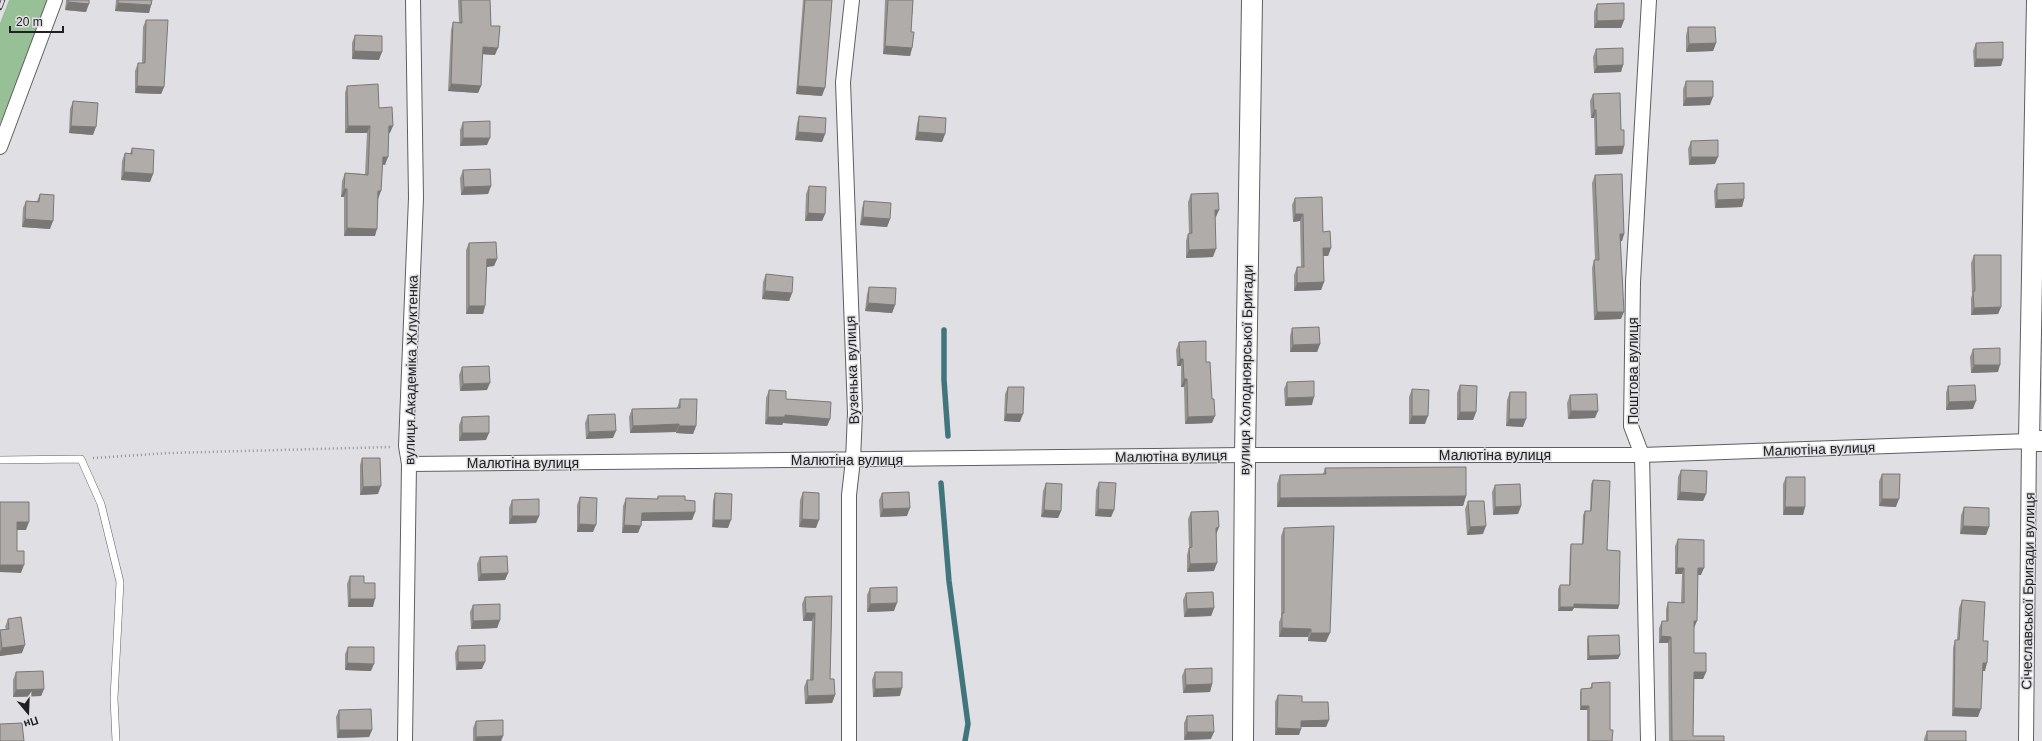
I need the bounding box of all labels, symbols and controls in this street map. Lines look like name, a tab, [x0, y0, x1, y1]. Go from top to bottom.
scale bar	[10, 8, 63, 34]
text: 20 m	[16, 15, 43, 29]
street label: вулиця Холодноярської Бригади	[1236, 265, 1256, 475]
street label: вулиця Академіка Жлуктенка	[401, 275, 421, 465]
street label: Вузенька вулиця	[842, 315, 862, 425]
street label: Поштова вулиця	[1625, 317, 1641, 425]
street label: Малютіна вулиця	[1763, 439, 1875, 459]
street label: Малютіна вулиця	[1115, 447, 1227, 465]
street label: Малютіна вулиця	[1439, 447, 1551, 463]
street label: Малютіна вулиця	[791, 452, 903, 468]
street label: Малютіна вулиця	[467, 455, 579, 471]
street label: Січеславської Бригади вулиця	[2018, 492, 2038, 690]
north arrow	[8, 693, 48, 733]
text: Пн	[22, 714, 40, 730]

